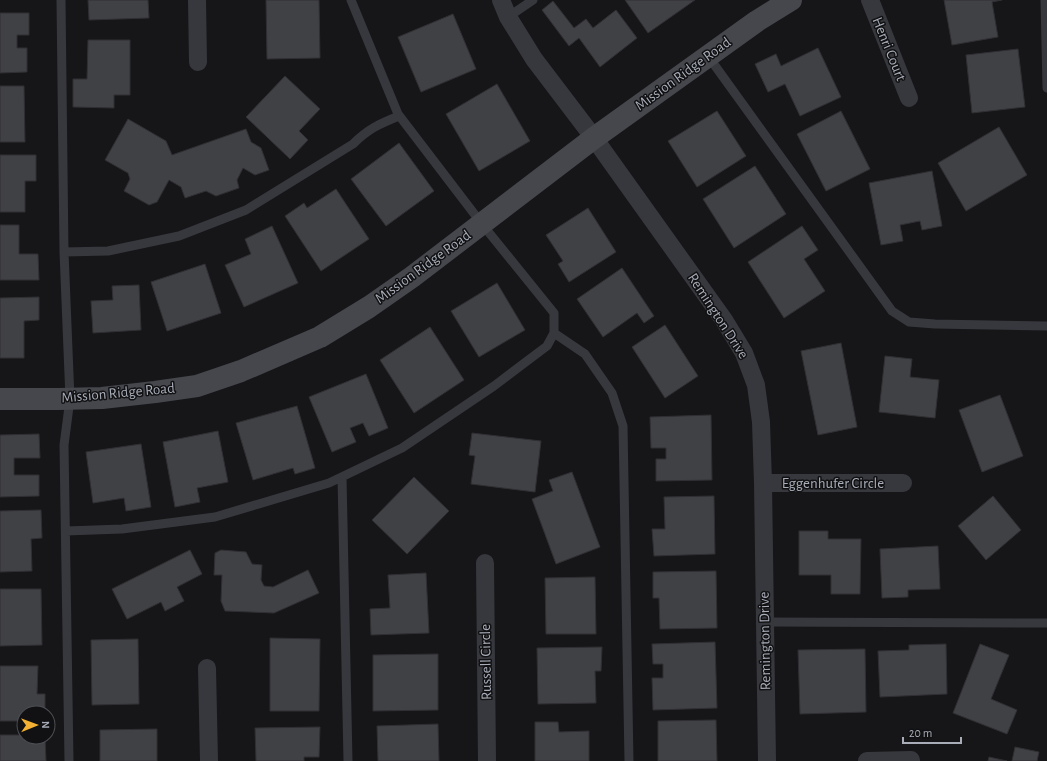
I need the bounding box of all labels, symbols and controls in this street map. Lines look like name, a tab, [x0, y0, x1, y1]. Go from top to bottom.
street label: Henri Court	[869, 15, 909, 83]
street label: Mission Ridge Road	[633, 34, 734, 114]
street label: Mission Ridge Road	[373, 227, 474, 307]
street label: Remington Drive	[685, 271, 751, 361]
street label: Mission Ridge Road	[61, 381, 176, 405]
street label: Eggenhufer Circle	[782, 476, 884, 491]
street label: Remington Drive	[757, 592, 773, 690]
street label: Russell Circle	[478, 624, 494, 700]
north arrow	[16, 705, 56, 745]
scale bar	[903, 719, 961, 745]
text: N	[40, 721, 51, 729]
text: 20 m	[909, 727, 932, 739]

